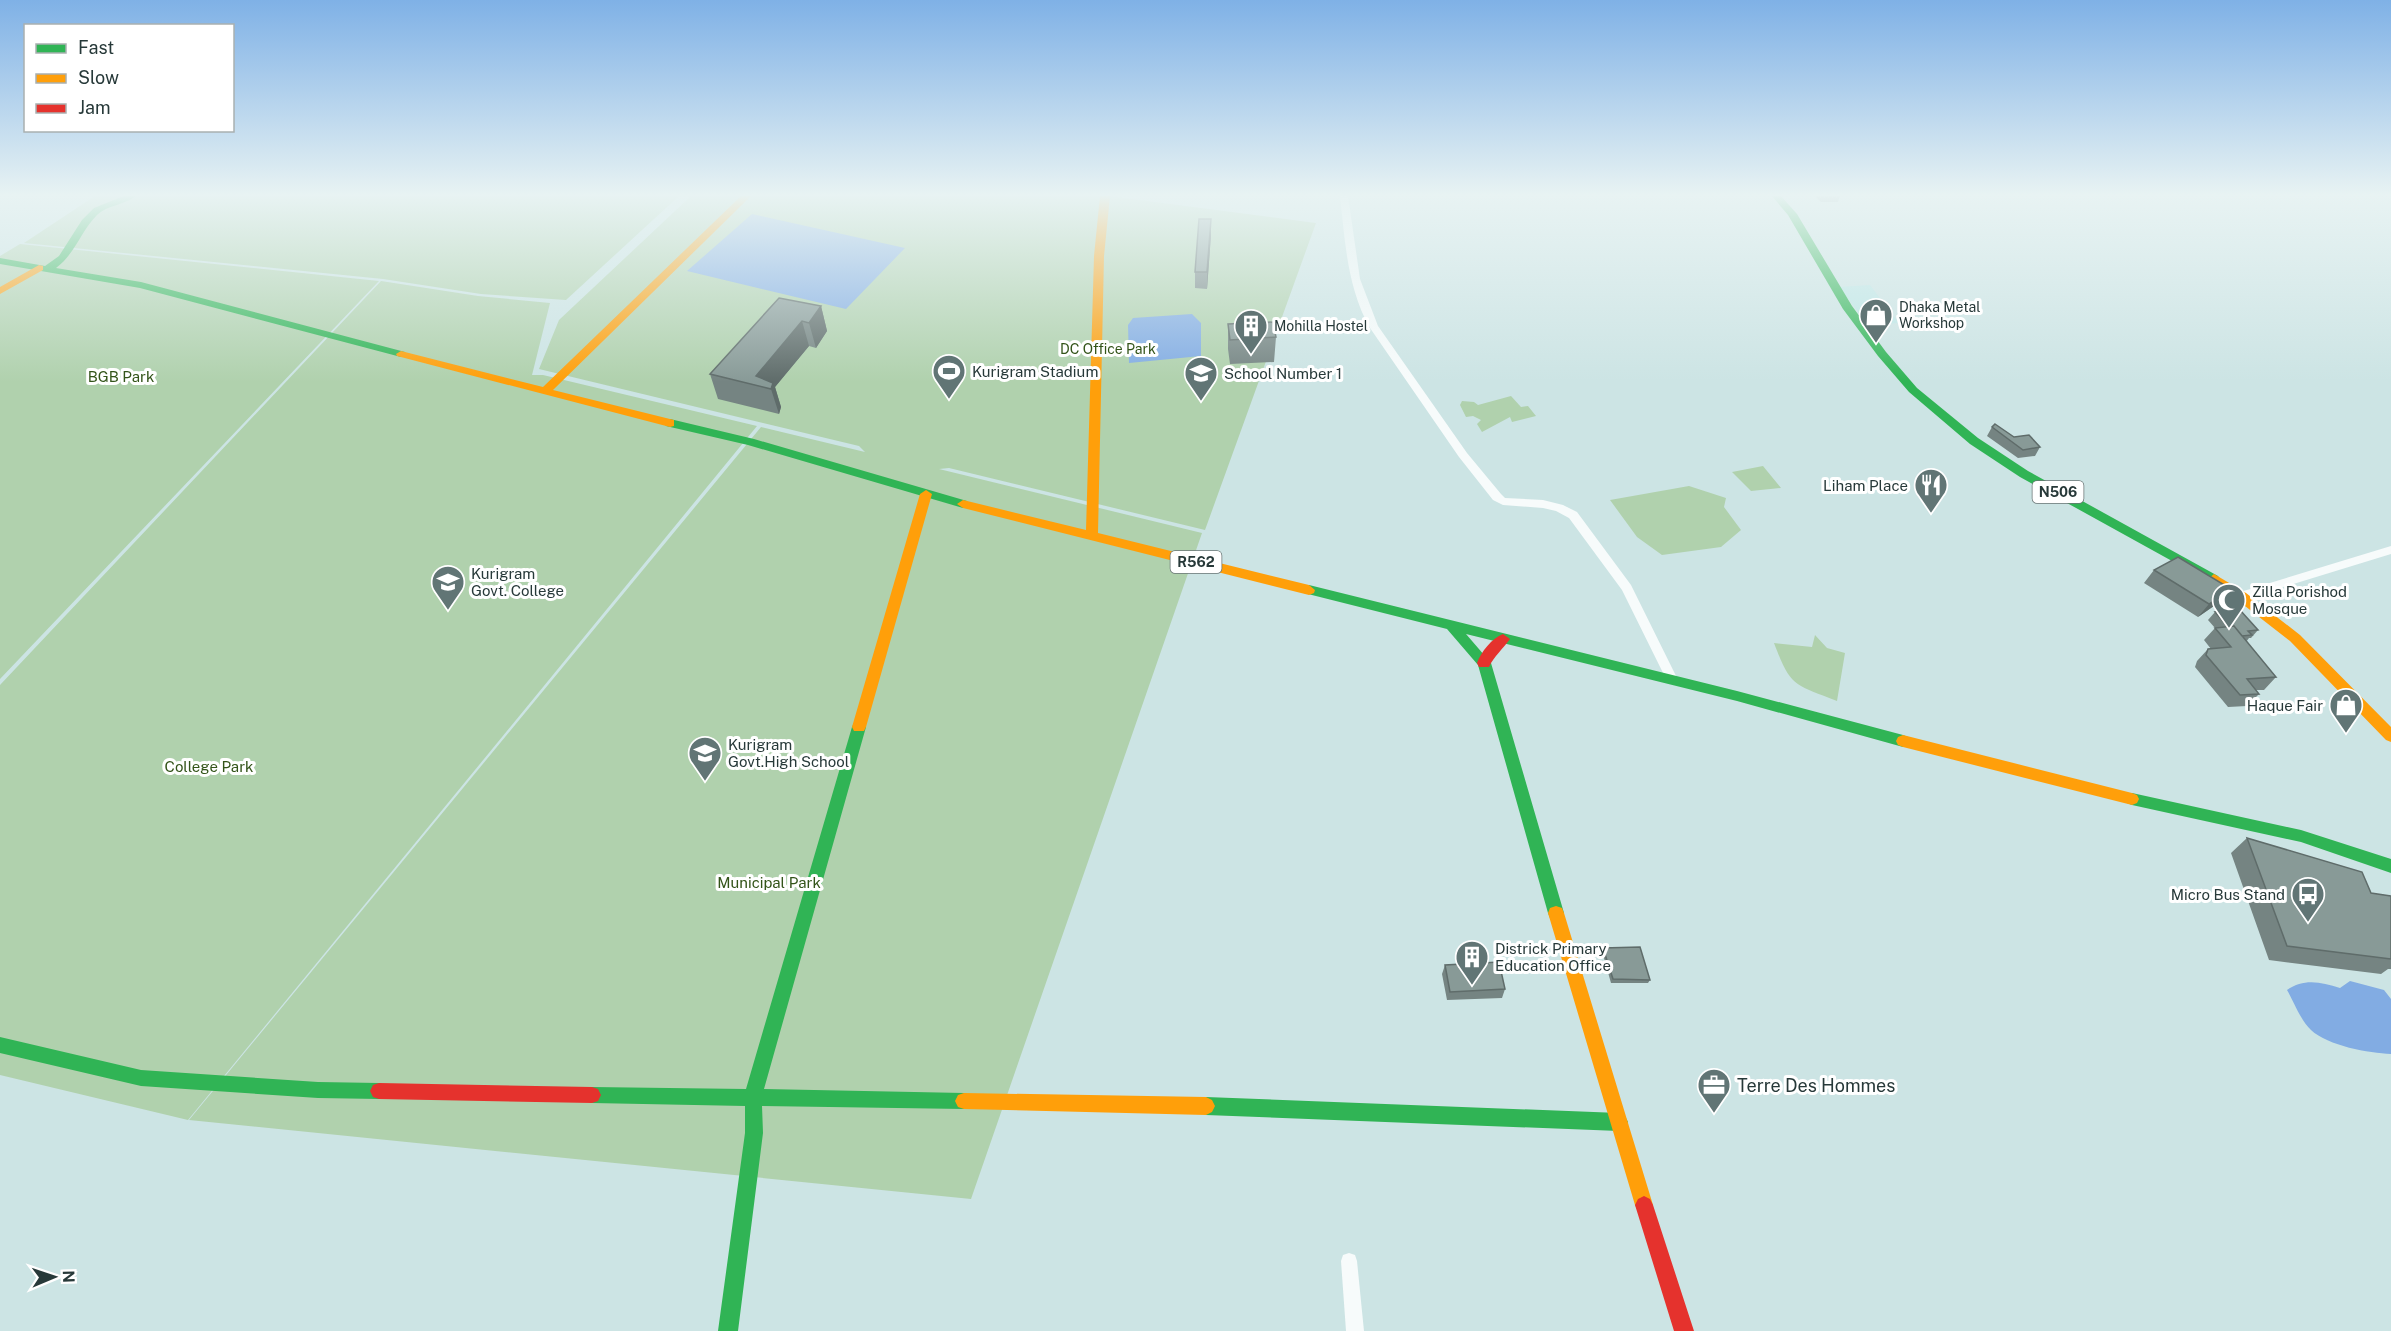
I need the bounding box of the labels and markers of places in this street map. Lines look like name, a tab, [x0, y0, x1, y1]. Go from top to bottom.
shop icon: Dhaka Metal Workshop	[1858, 297, 1894, 344]
place label: Dhaka Metal Workshop	[1899, 299, 1981, 331]
building icon: Mohilla Hostel	[1233, 308, 1269, 355]
place label: Mohilla Hostel	[1274, 318, 1368, 334]
sports icon: Kurigram Stadium	[931, 353, 967, 400]
school or university icon: School Number 1	[1183, 355, 1219, 402]
place label: Kurigram Stadium	[972, 363, 1098, 380]
place label: School Number 1	[1224, 365, 1342, 382]
restaurant icon: Liham Place	[1913, 467, 1949, 514]
place label: Liham Place	[1823, 477, 1908, 494]
school or university icon: Kurigram Govt. College	[430, 564, 466, 611]
place label: Kurigram Govt. College	[471, 565, 564, 599]
mosque icon: Zilla Porishod Mosque	[2211, 582, 2247, 629]
place label: Zilla Porishod Mosque	[2252, 583, 2347, 617]
shop icon: Haque Fair	[2328, 687, 2364, 734]
place label: Haque Fair	[2247, 697, 2323, 714]
school or university icon: Kurigram Govt.High School	[687, 735, 723, 782]
place label: Kurigram Govt.High School	[728, 736, 849, 770]
bus stop icon: Micro Bus Stand	[2290, 876, 2326, 923]
place label: Micro Bus Stand	[2171, 886, 2285, 903]
building icon: Districk Primary Education Office	[1454, 939, 1490, 986]
place label: Districk Primary Education Office	[1495, 940, 1611, 974]
office icon: Terre Des Hommes	[1696, 1067, 1732, 1114]
place label: Terre Des Hommes	[1737, 1075, 1895, 1096]

